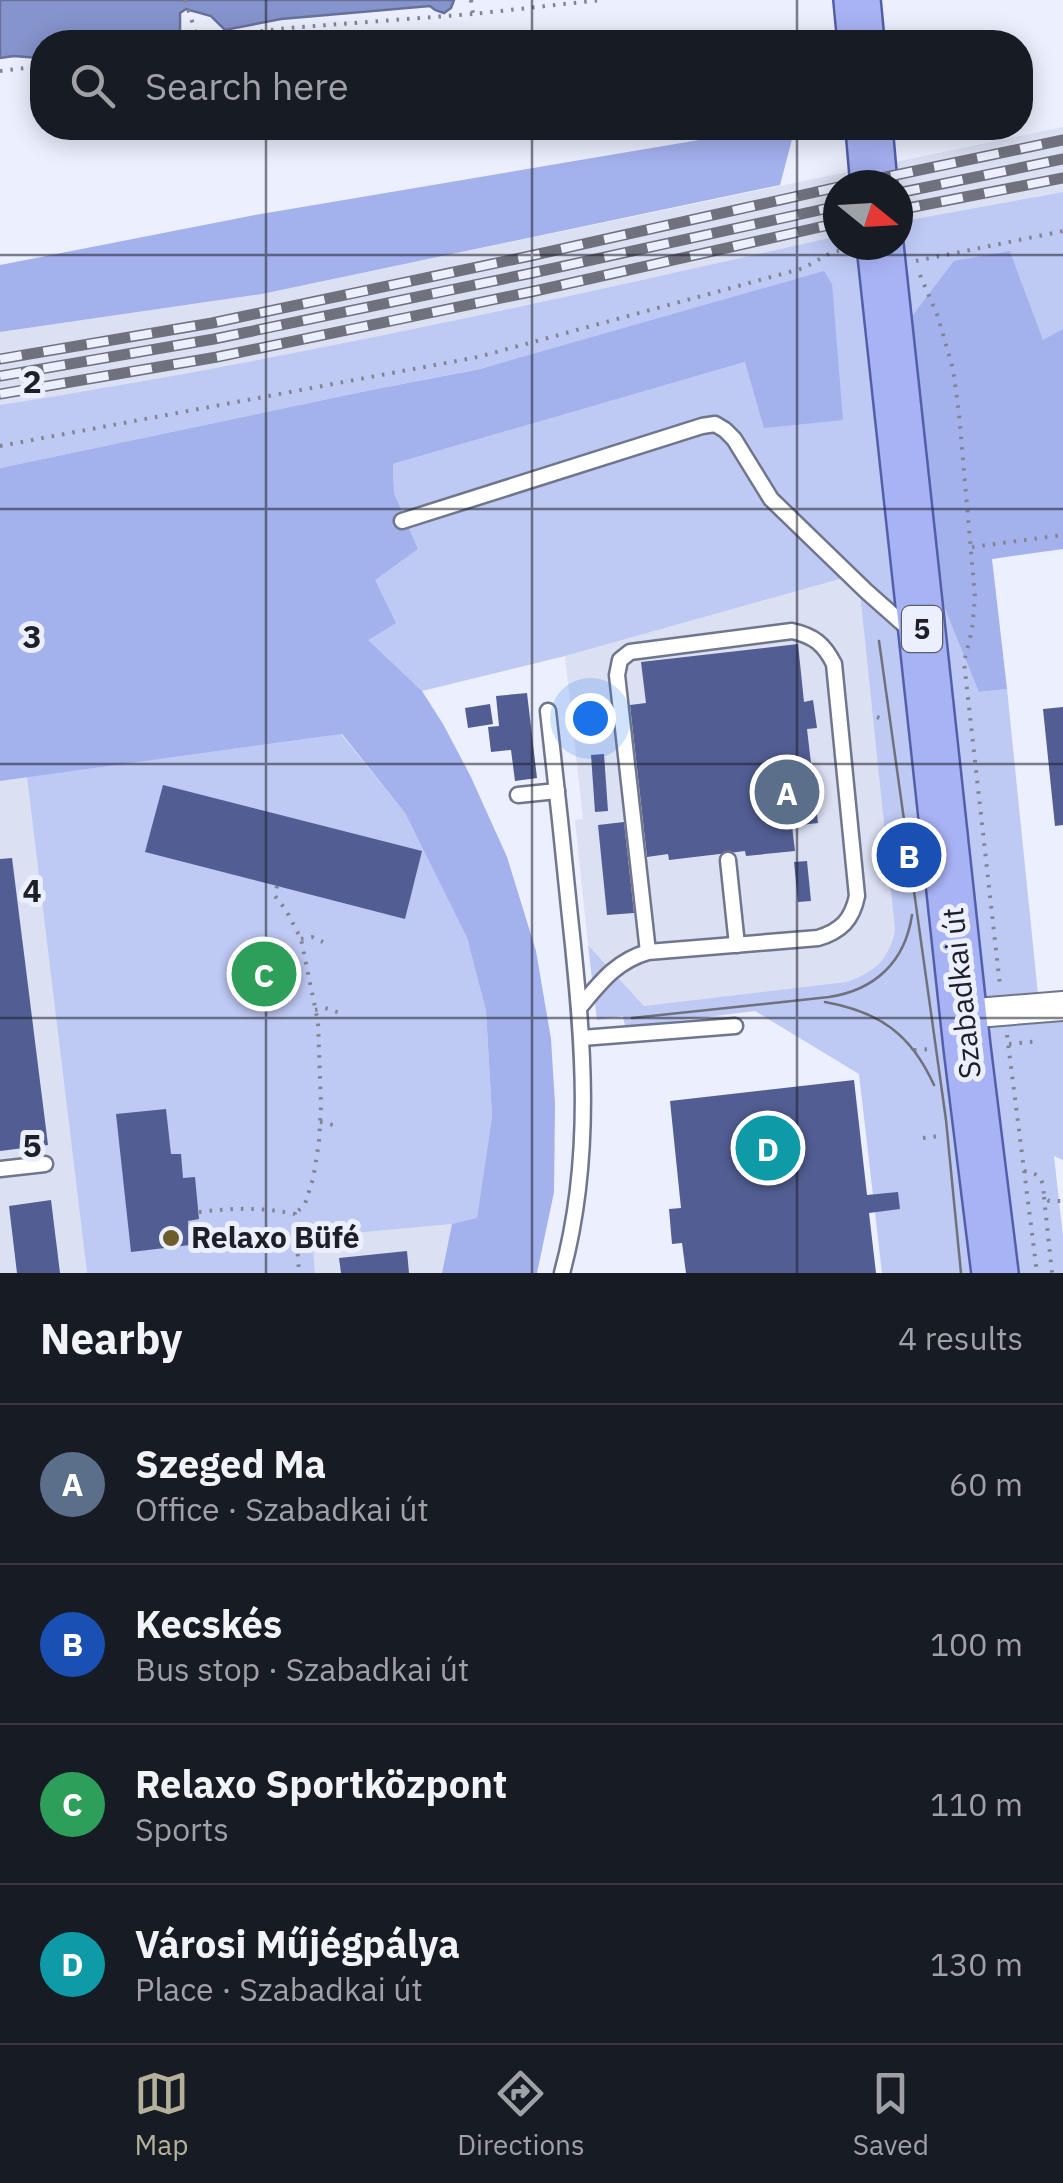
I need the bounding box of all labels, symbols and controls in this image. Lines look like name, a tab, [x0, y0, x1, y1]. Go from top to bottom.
search box	[30, 30, 1033, 140]
icon: search	[65, 58, 120, 113]
text: Search here	[145, 61, 349, 110]
north arrow	[823, 170, 913, 260]
text: 2	[22, 360, 42, 402]
road number: 5	[902, 606, 942, 652]
text: 3	[22, 615, 42, 657]
your location	[565, 693, 616, 744]
pin: A	[754, 754, 820, 830]
pin: B	[876, 818, 942, 892]
text: 4	[22, 869, 42, 911]
street label: Szabadkai út	[932, 906, 989, 1081]
pin: C	[232, 936, 296, 1012]
pin: D	[736, 1110, 800, 1186]
text: 5	[22, 1124, 42, 1166]
place label: Relaxo Büfé	[191, 1217, 360, 1256]
marker: Relaxo Büfé	[160, 1227, 182, 1249]
text: Nearby	[40, 1311, 182, 1366]
text: 4 results	[898, 1317, 1023, 1359]
text: Szeged Ma	[135, 1439, 326, 1488]
text: A	[62, 1463, 83, 1505]
text: 60 m	[949, 1463, 1023, 1505]
text: Office · Szabadkai út	[135, 1488, 429, 1530]
text: Kecskés	[135, 1599, 282, 1648]
text: B	[62, 1623, 83, 1665]
text: 100 m	[930, 1623, 1023, 1665]
text: Bus stop · Szabadkai út	[135, 1648, 469, 1690]
text: Relaxo Sportközpont	[135, 1759, 507, 1808]
text: C	[62, 1783, 83, 1825]
text: 110 m	[930, 1783, 1023, 1825]
text: Sports	[135, 1808, 229, 1850]
text: Városi Műjégpálya	[135, 1919, 460, 1968]
text: D	[61, 1943, 84, 1985]
text: 130 m	[930, 1943, 1023, 1985]
text: Place · Szabadkai út	[135, 1968, 423, 2010]
tab: Map	[134, 2066, 189, 2163]
tab: Directions	[457, 2066, 585, 2163]
tab: Saved	[853, 2066, 929, 2163]

